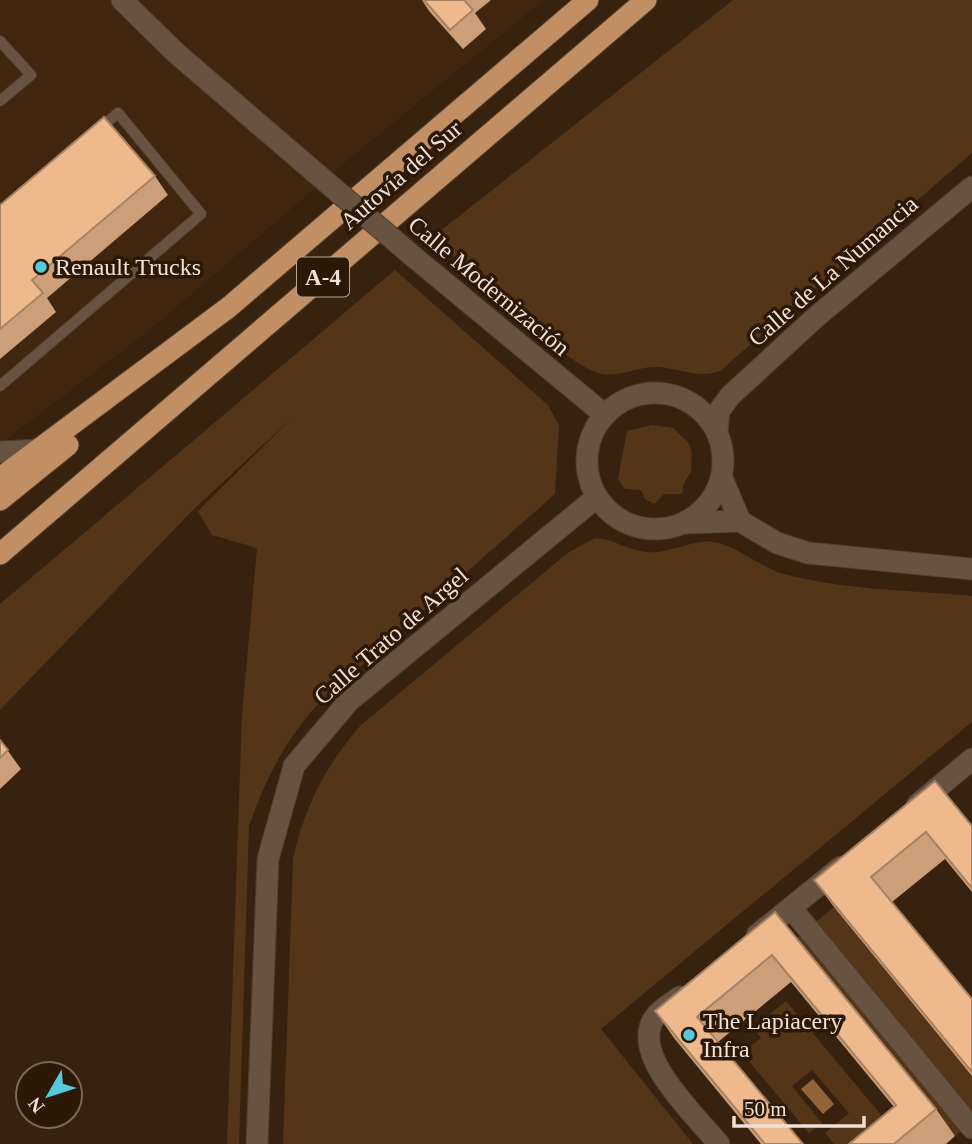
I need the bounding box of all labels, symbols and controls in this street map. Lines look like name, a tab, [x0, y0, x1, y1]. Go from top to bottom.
street label: Autovía del Sur	[335, 115, 467, 235]
street label: Calle de La Numancia	[743, 190, 923, 351]
street label: Calle Modernización	[403, 211, 575, 361]
place label: Renault Trucks	[55, 254, 201, 280]
road number: A-4	[297, 258, 349, 296]
marker: Renault Trucks	[33, 259, 49, 275]
street label: Calle Trato de Argel	[309, 562, 473, 710]
place label: The Lapiacery Infra	[703, 1008, 842, 1062]
marker: The Lapiacery Infra	[681, 1027, 697, 1043]
north arrow	[14, 1060, 84, 1130]
scale bar	[734, 1084, 864, 1128]
text: N	[24, 1093, 49, 1117]
text: 50 m	[744, 1097, 787, 1121]

